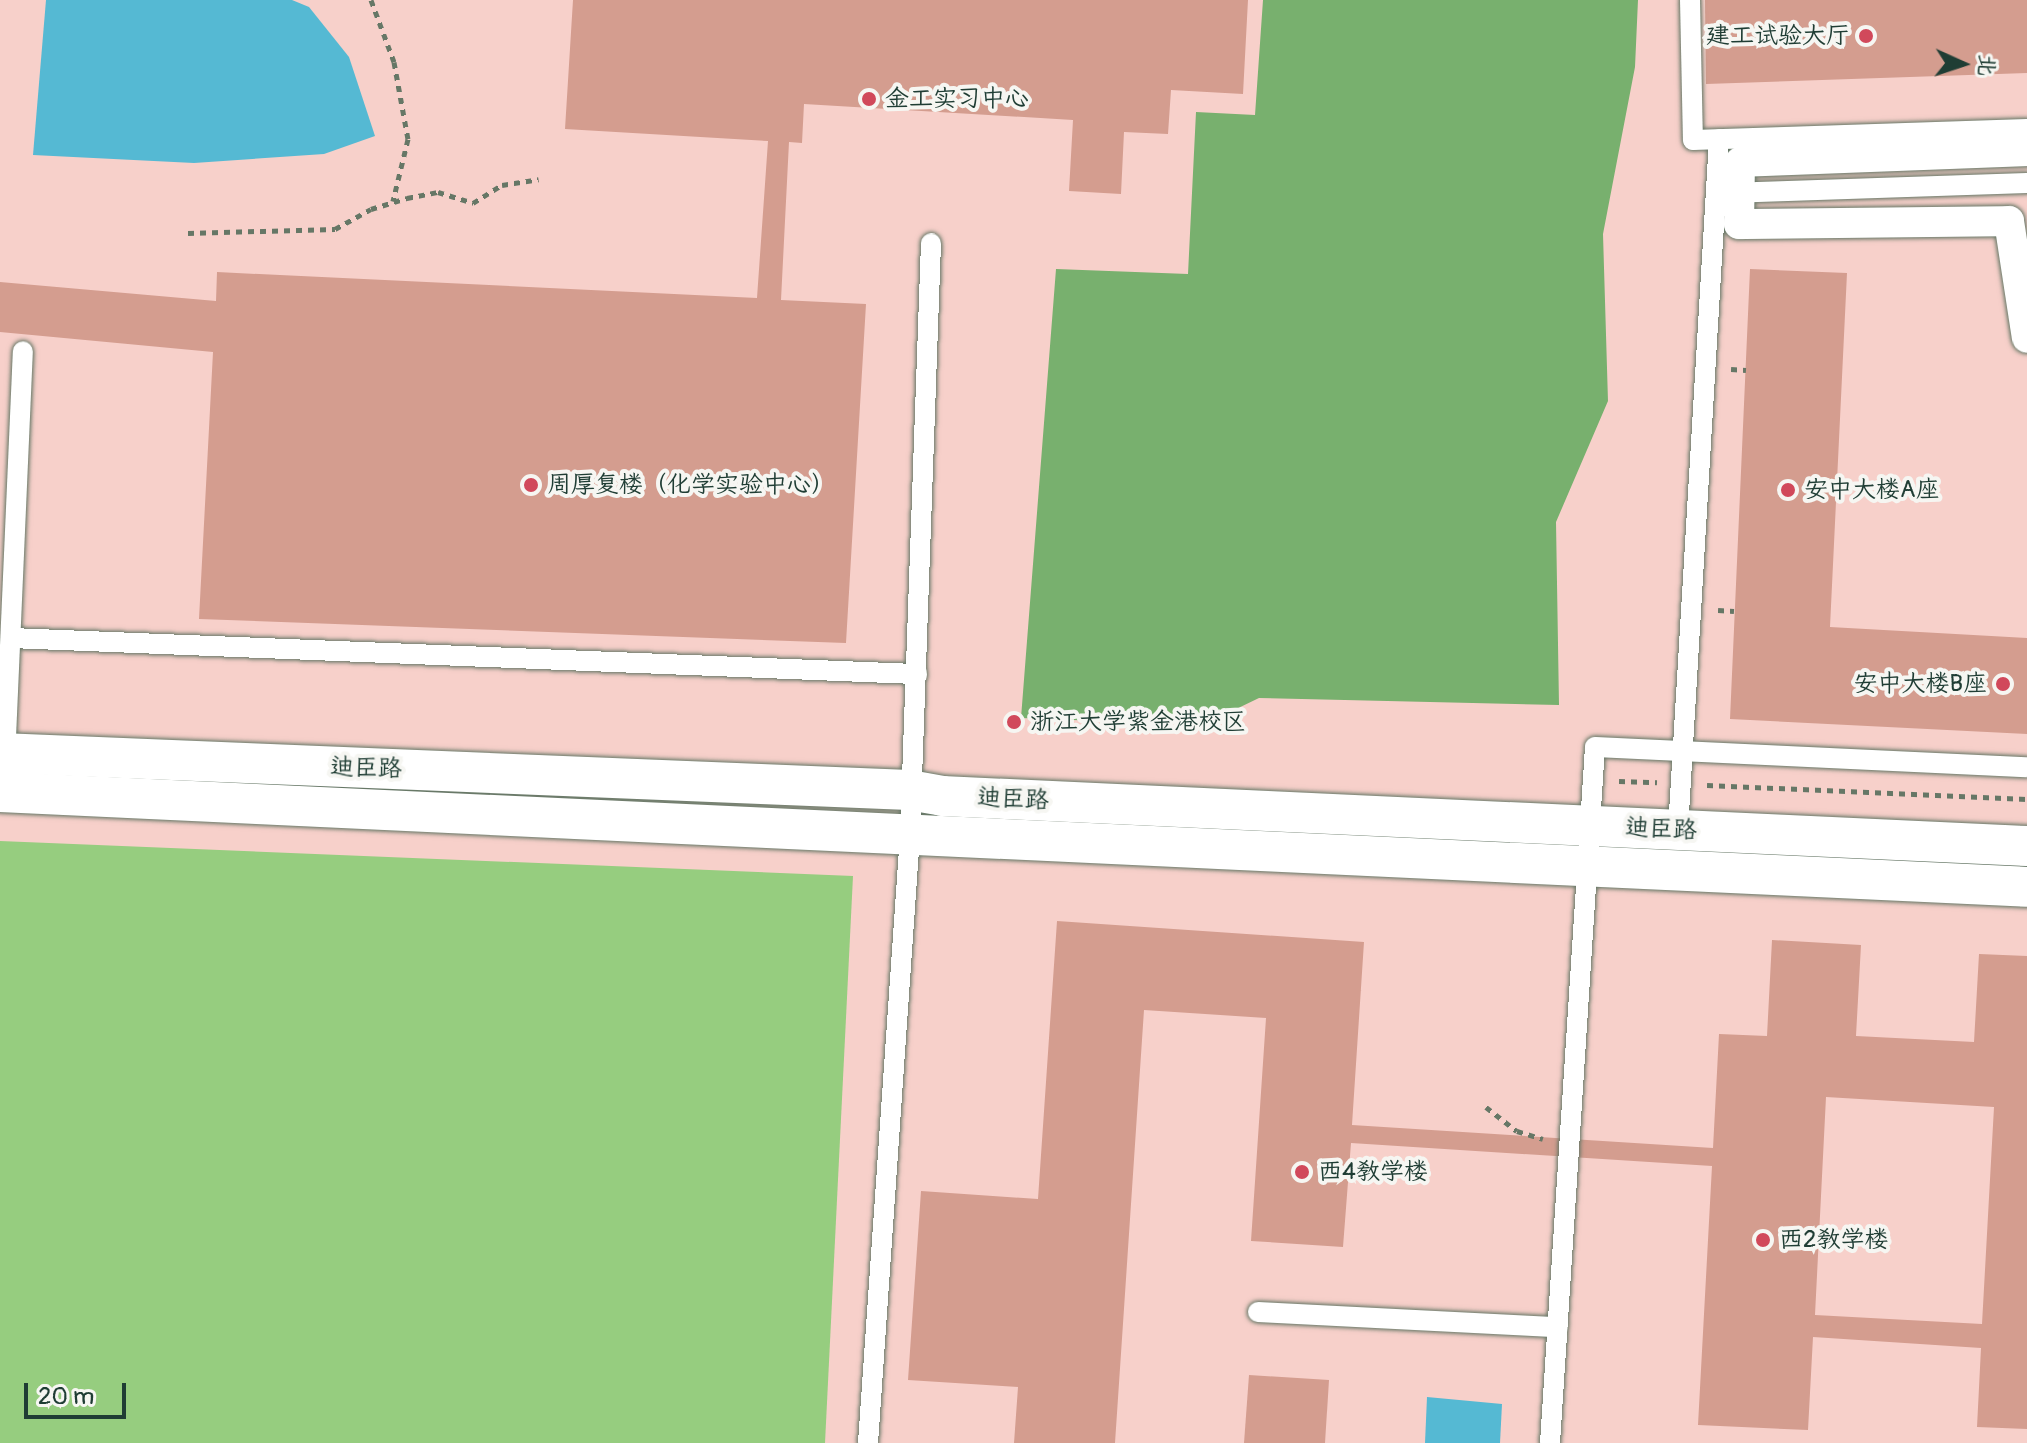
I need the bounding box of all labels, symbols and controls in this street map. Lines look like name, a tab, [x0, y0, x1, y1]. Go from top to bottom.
place label: 建工试验大厅	[1706, 22, 1850, 50]
north arrow	[1923, 24, 2003, 104]
marker: 建工试验大厅	[1857, 27, 1875, 45]
text: 北	[1972, 54, 2002, 77]
place label: 金工实习中心	[885, 85, 1029, 113]
marker: 金工实习中心	[860, 90, 878, 108]
place label: 周厚复楼（化学实验中心）	[547, 471, 835, 499]
marker: 周厚复楼（化学实验中心）	[522, 476, 540, 494]
place label: 安中大楼A座	[1804, 476, 1940, 504]
marker: 安中大楼A座	[1779, 481, 1797, 499]
place label: 安中大楼B座	[1853, 670, 1987, 698]
marker: 安中大楼B座	[1994, 675, 2012, 693]
place label: 浙江大学紫金港校区	[1030, 708, 1246, 736]
marker: 浙江大学紫金港校区	[1005, 713, 1023, 731]
street label: 迪臣路	[330, 752, 402, 784]
street label: 迪臣路	[976, 783, 1050, 815]
street label: 迪臣路	[1624, 813, 1698, 845]
place label: 西4教学楼	[1318, 1158, 1428, 1186]
marker: 西4教学楼	[1293, 1163, 1311, 1181]
place label: 西2教学楼	[1779, 1226, 1888, 1254]
marker: 西2教学楼	[1754, 1231, 1772, 1249]
scale bar	[28, 1367, 130, 1417]
text: 20 m	[38, 1382, 94, 1411]

